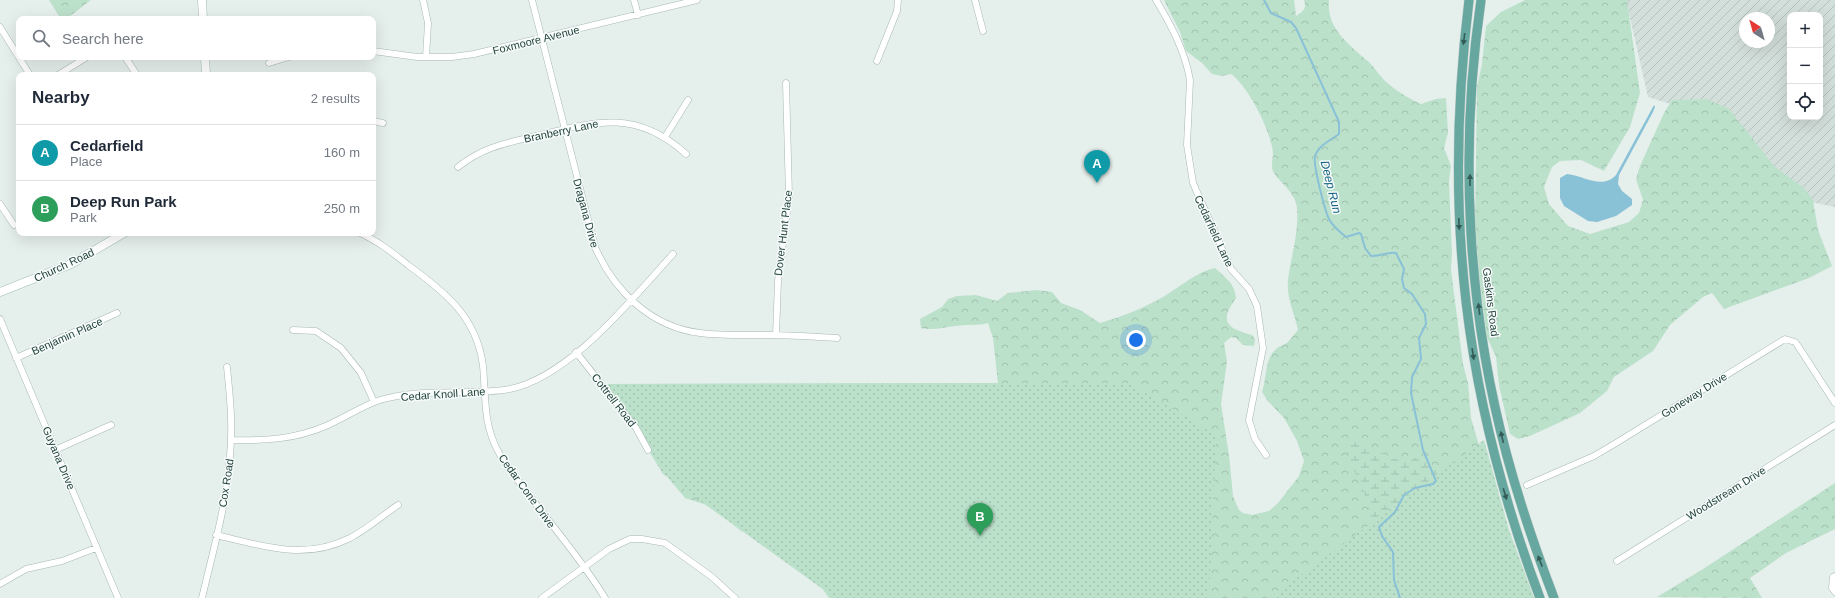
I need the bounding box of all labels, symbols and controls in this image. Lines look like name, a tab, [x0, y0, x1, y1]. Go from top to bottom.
north arrow	[1739, 12, 1775, 48]
map controls	[1787, 12, 1823, 120]
button: +	[1787, 12, 1823, 48]
search box	[16, 16, 376, 60]
street label: Foxmoore Avenue	[491, 23, 581, 57]
icon: search	[30, 27, 52, 49]
text: Search here	[62, 30, 144, 47]
one-way arrow	[1461, 33, 1467, 45]
button: −	[1787, 48, 1823, 84]
button: locate	[1787, 84, 1823, 120]
text: Nearby	[32, 88, 90, 107]
text: 2 results	[311, 91, 360, 106]
street label: Branberry Lane	[523, 117, 599, 145]
text: Cedarfield	[70, 137, 143, 154]
text: A	[40, 145, 50, 160]
text: 160 m	[324, 145, 360, 160]
pin: A	[1084, 150, 1110, 183]
text: Place	[70, 154, 103, 169]
water label: Deep Run	[1318, 159, 1344, 215]
one-way arrow	[1467, 173, 1473, 186]
street label: Dragana Drive	[571, 177, 601, 249]
street label: Dover Hunt Place	[772, 189, 794, 277]
text: Deep Run Park	[70, 193, 177, 210]
street label: Cedarfield Lane	[1192, 193, 1236, 269]
text: B	[40, 201, 50, 216]
text: 250 m	[324, 201, 360, 216]
text: Park	[70, 210, 97, 225]
one-way arrow	[1455, 218, 1462, 230]
street label: Church Road	[32, 246, 96, 284]
street label: Gaskins Road	[1481, 267, 1501, 337]
one-way arrow	[1476, 303, 1482, 315]
street label: Benjamin Place	[30, 315, 104, 357]
your location	[1126, 330, 1146, 350]
one-way arrow	[1470, 348, 1476, 360]
street label: Goneway Drive	[1659, 370, 1729, 420]
street label: Cottrell Road	[590, 371, 638, 429]
street label: Cedar Knoll Lane	[400, 385, 486, 403]
street label: Guyana Drive	[40, 425, 78, 491]
one-way arrow	[1499, 431, 1505, 443]
street label: Cedar Cone Drive	[496, 452, 558, 530]
street label: Cox Road	[216, 458, 236, 508]
street label: Woodstream Drive	[1684, 464, 1768, 522]
one-way arrow	[1502, 488, 1508, 500]
pin: B	[967, 503, 993, 536]
one-way arrow	[1536, 555, 1542, 567]

